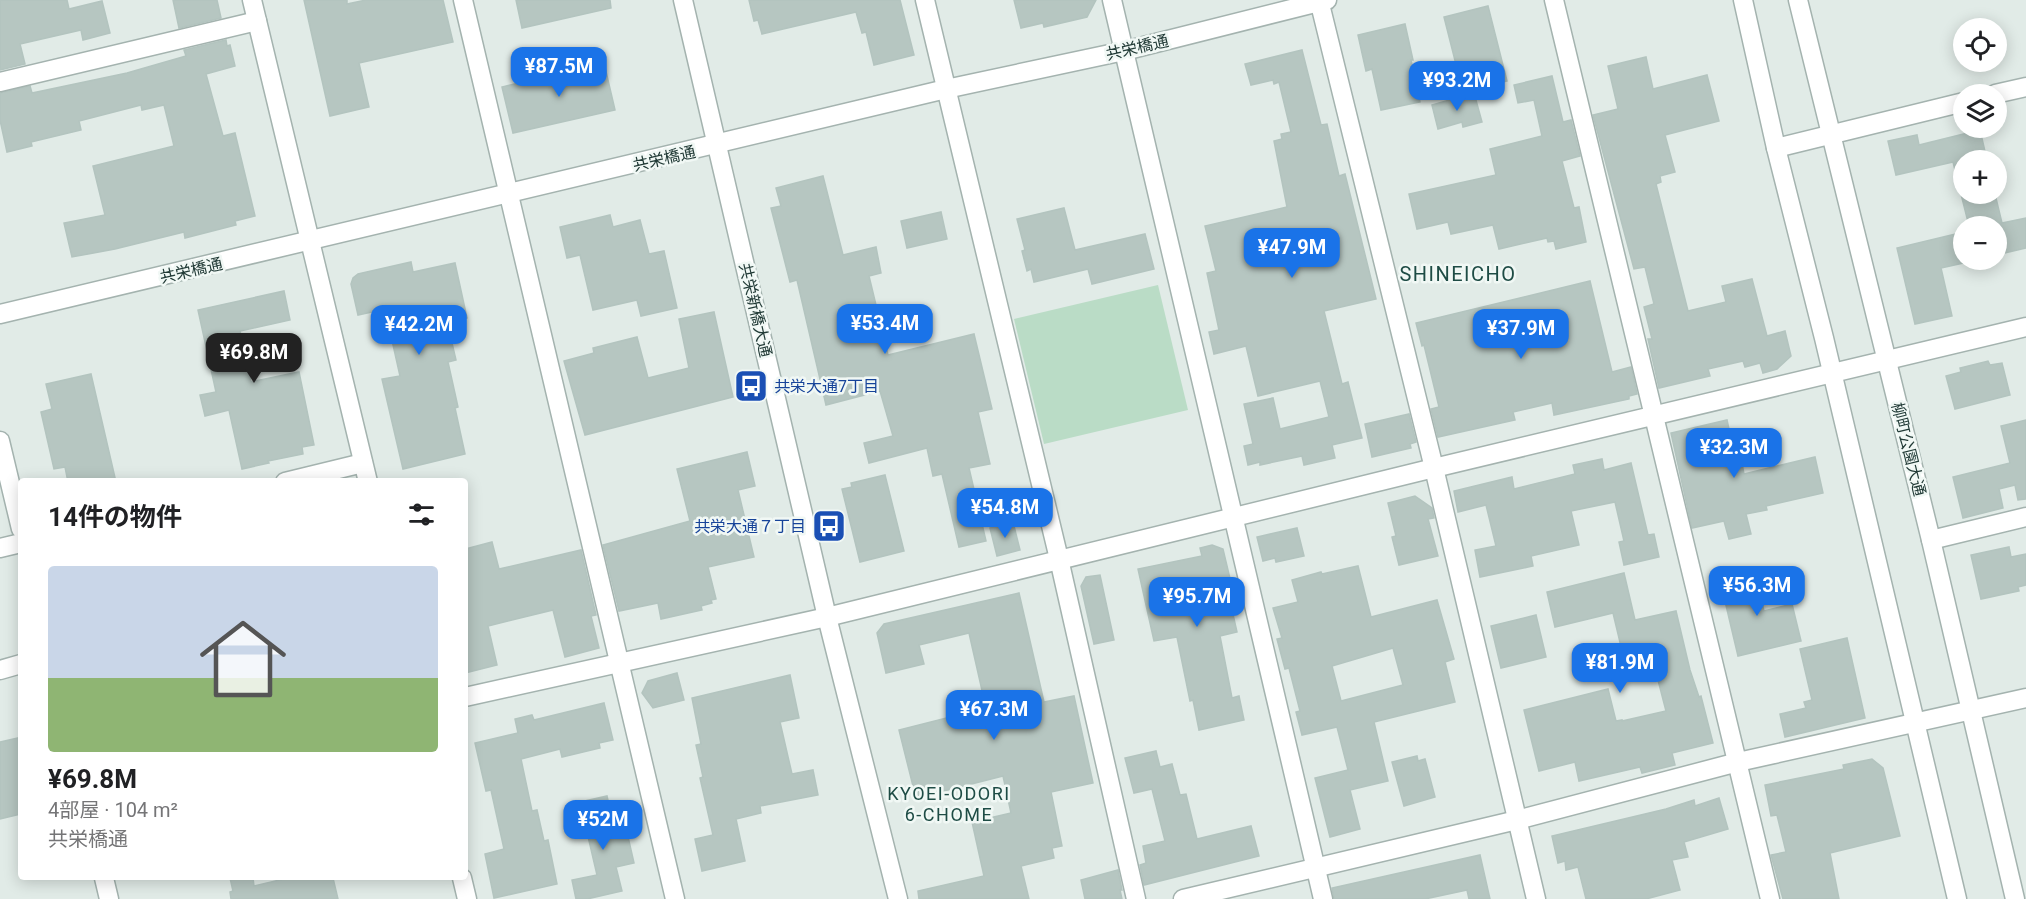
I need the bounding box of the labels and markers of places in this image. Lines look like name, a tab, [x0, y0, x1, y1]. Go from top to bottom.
pin: ¥87.5M	[510, 47, 608, 98]
pin: ¥93.2M	[1408, 61, 1506, 112]
pin: ¥47.9M	[1243, 228, 1341, 279]
pin: ¥53.4M	[836, 304, 934, 355]
pin: ¥42.2M	[370, 305, 468, 356]
pin: ¥37.9M	[1472, 309, 1570, 360]
pin: ¥69.8M	[205, 333, 303, 384]
bus stop icon: 共栄大通7丁目	[733, 368, 769, 404]
place label: 共栄大通7丁目	[774, 377, 879, 396]
pin: ¥32.3M	[1685, 428, 1783, 479]
pin: ¥54.8M	[956, 488, 1054, 539]
bus stop icon: 共栄大通７丁目	[811, 508, 847, 544]
place label: 共栄大通７丁目	[694, 517, 806, 536]
pin: ¥56.3M	[1708, 566, 1806, 617]
pin: ¥95.7M	[1148, 577, 1246, 628]
pin: ¥81.9M	[1571, 643, 1669, 694]
pin: ¥67.3M	[945, 690, 1043, 741]
pin: ¥52M	[567, 800, 639, 851]

